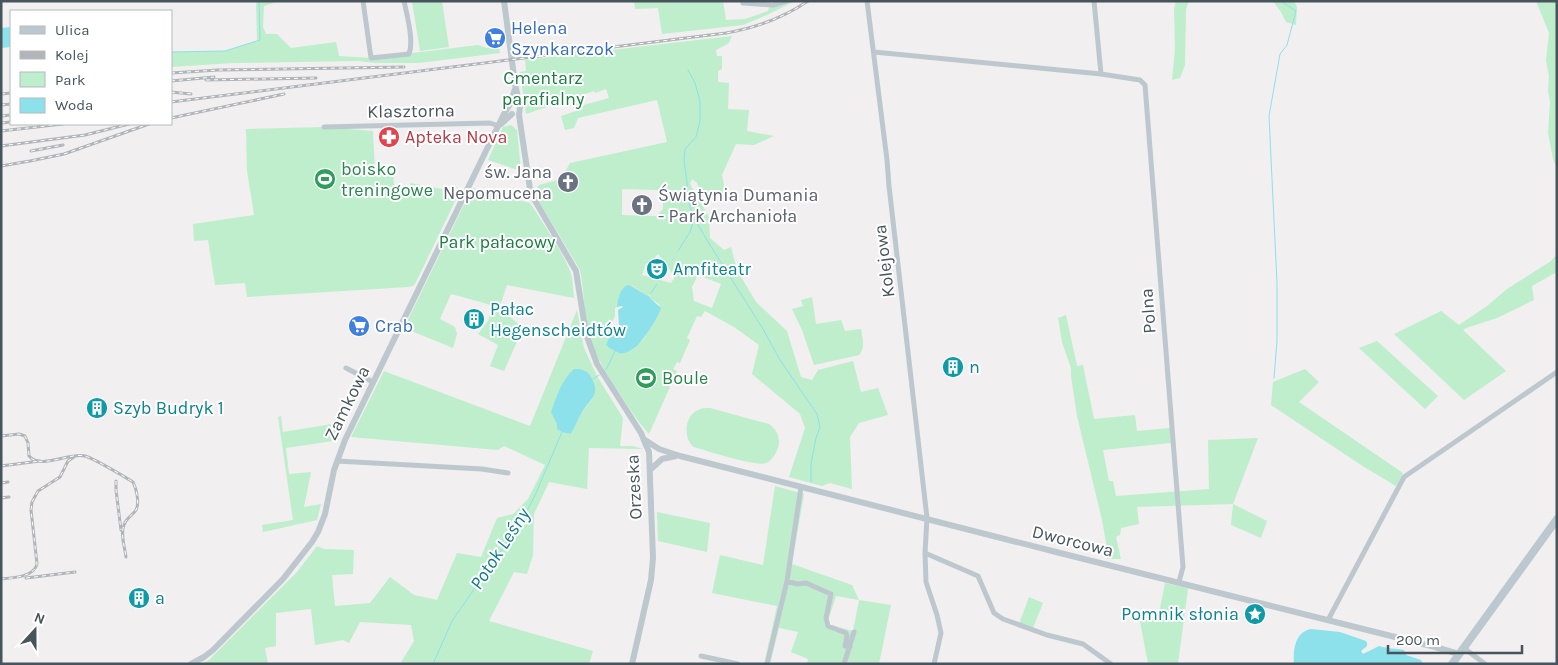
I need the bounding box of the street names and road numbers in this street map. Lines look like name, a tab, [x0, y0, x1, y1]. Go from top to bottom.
street label: Klasztorna	[367, 99, 455, 123]
street label: Kolejowa	[869, 223, 899, 299]
street label: Polna	[1135, 287, 1161, 335]
street label: Zamkowa	[320, 362, 374, 444]
street label: Orzeska	[621, 454, 647, 520]
street label: Dworcowa	[1030, 520, 1116, 562]

